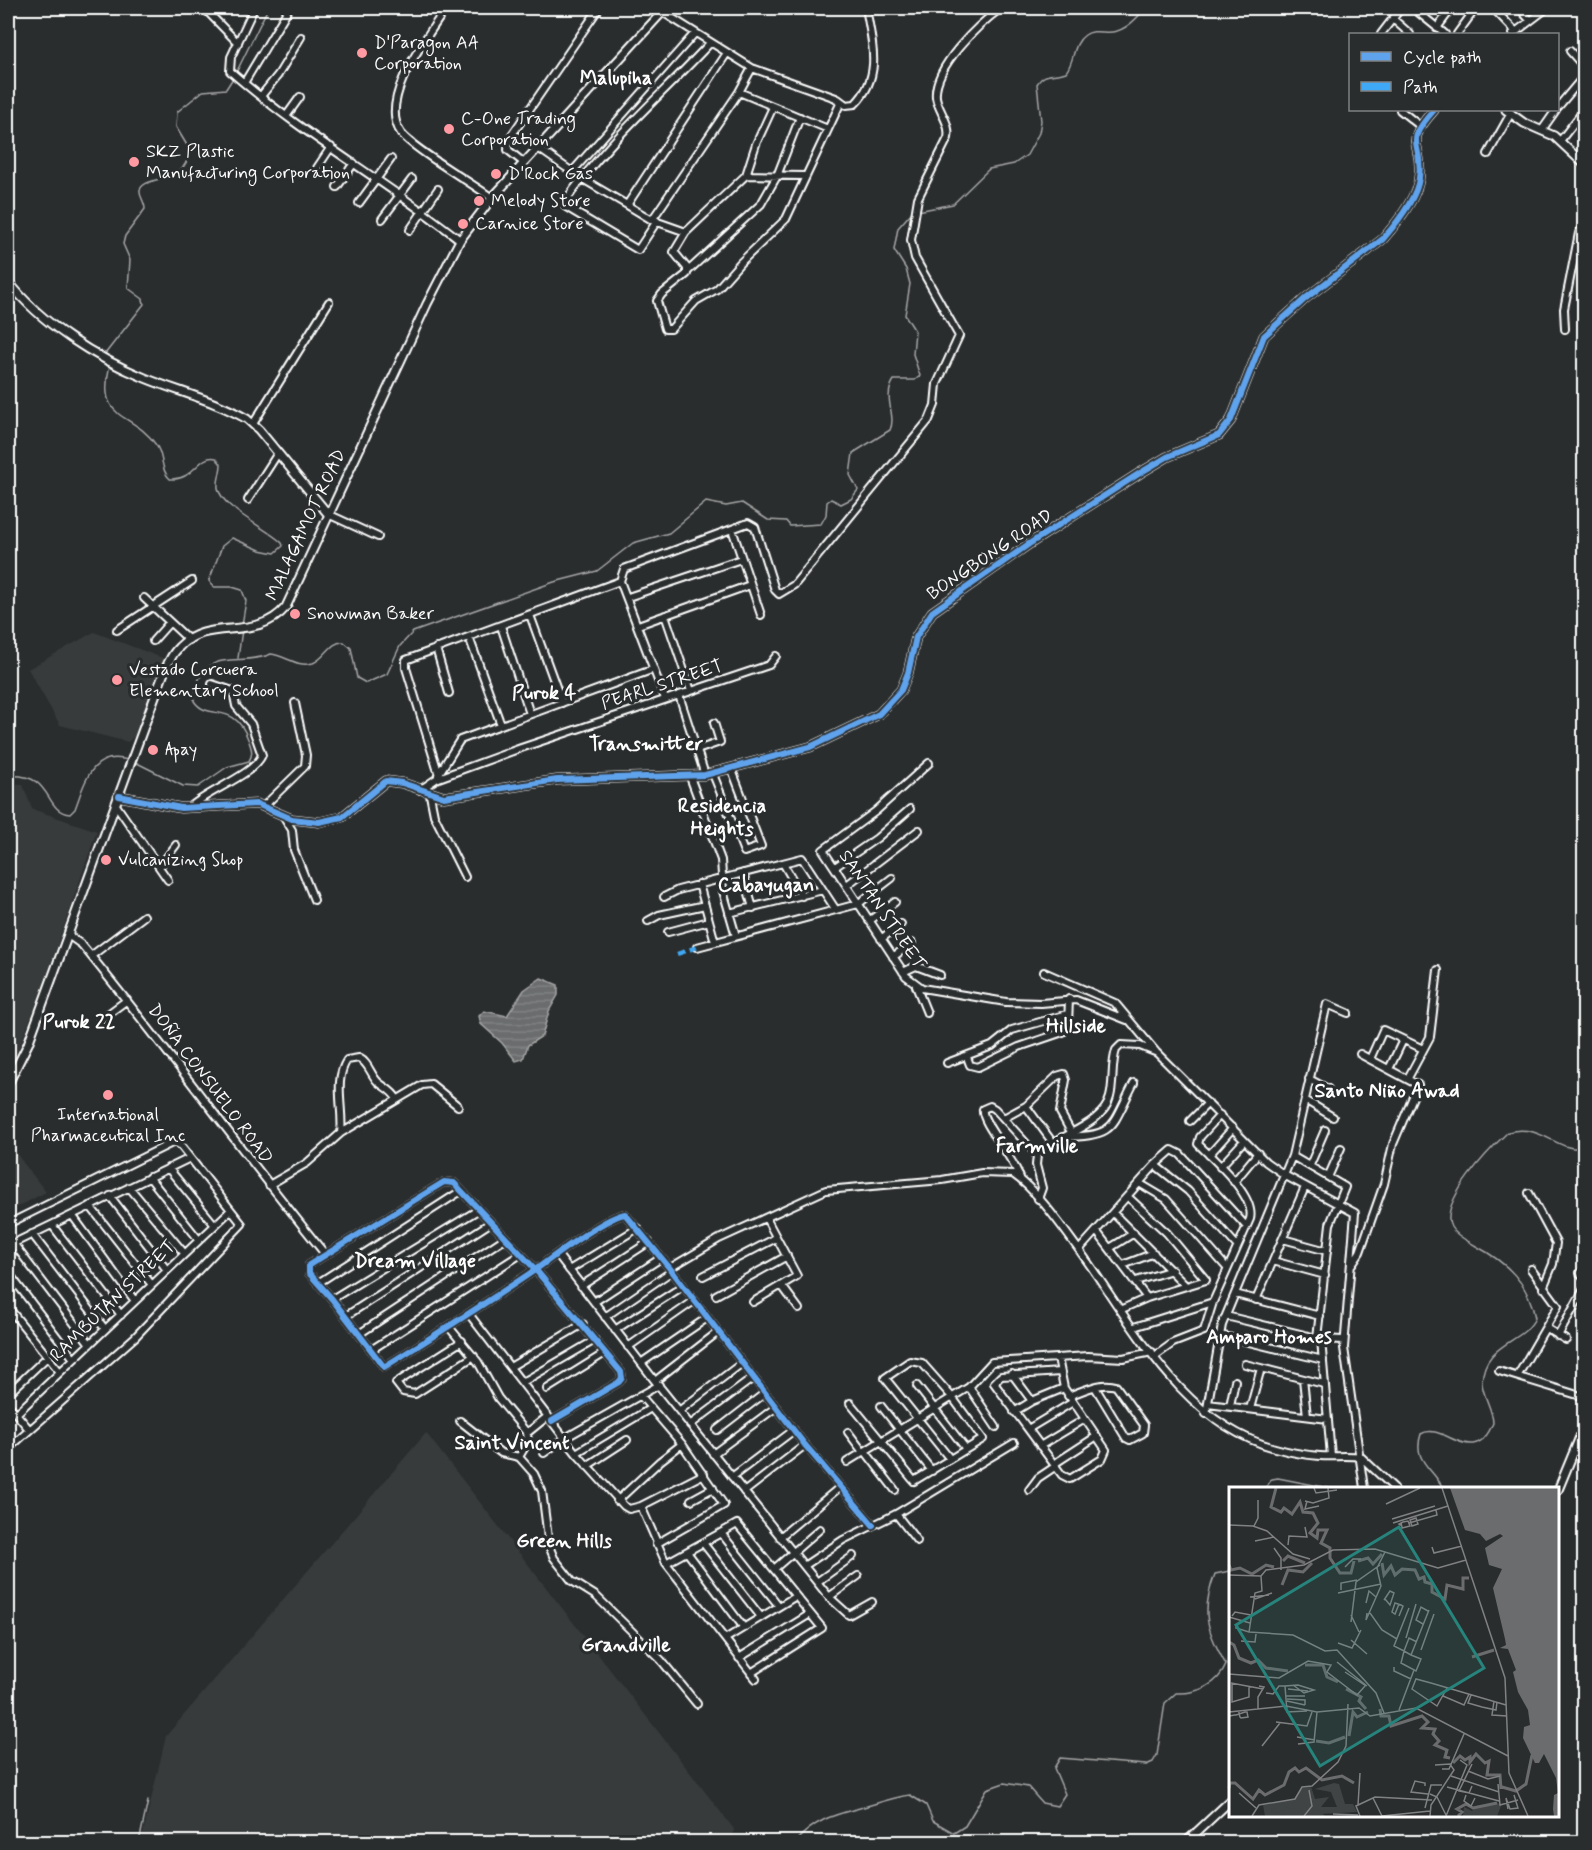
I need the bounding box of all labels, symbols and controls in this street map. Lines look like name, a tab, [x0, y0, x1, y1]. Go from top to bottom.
place label: D'Paragon AA Corporation	[374, 31, 479, 76]
legend	[1349, 33, 1559, 111]
marker: D'Paragon AA Corporation	[355, 46, 369, 60]
text: Cycle path	[1403, 46, 1481, 70]
district label: Malupiha	[580, 65, 652, 92]
text: Path	[1403, 76, 1438, 100]
place label: C-One Trading Corporation	[461, 107, 576, 152]
marker: C-One Trading Corporation	[442, 122, 456, 136]
place label: SKZ Plastic Manufacturing Corporation	[146, 140, 350, 186]
marker: SKZ Plastic Manufacturing Corporation	[127, 155, 141, 169]
place label: D'Rock Gas	[508, 162, 593, 186]
marker: D'Rock Gas	[489, 167, 503, 181]
place label: Melody Store	[491, 189, 591, 213]
marker: Melody Store	[472, 194, 486, 208]
place label: Carnice Store	[475, 212, 584, 236]
marker: Carnice Store	[456, 217, 470, 231]
street label: MALAGAMOT ROAD	[260, 445, 352, 605]
street label: BONGBONG ROAD	[922, 504, 1058, 606]
place label: Snowman Baker	[307, 602, 435, 626]
marker: Snowman Baker	[288, 607, 302, 621]
street label: PEARL STREET	[598, 654, 726, 716]
place label: Vestado Corcuera Elementary School	[129, 658, 279, 703]
marker: Vestado Corcuera Elementary School	[110, 673, 124, 687]
district label: Purok 4	[512, 680, 576, 707]
district label: Transmitter	[589, 731, 704, 758]
place label: Apay	[165, 738, 197, 763]
marker: Apay	[146, 743, 160, 757]
district label: Residencia Heights	[678, 793, 766, 843]
street label: SANTAN STREET	[833, 845, 931, 975]
place label: Vulcanizing Shop	[118, 848, 243, 872]
marker: Vulcanizing Shop	[99, 853, 113, 867]
district label: Cabayugan	[718, 872, 814, 899]
street label: DOÑA CONSUELO ROAD	[142, 999, 278, 1169]
district label: Purok 22	[43, 1009, 115, 1036]
district label: Hillside	[1046, 1013, 1107, 1040]
district label: Santo Niño Awad	[1314, 1078, 1460, 1105]
marker: International Pharmaceutical Inc	[101, 1088, 115, 1102]
place label: International Pharmaceutical Inc	[31, 1103, 185, 1148]
district label: Farmville	[996, 1133, 1079, 1160]
street label: RAMBUTAN STREET	[45, 1235, 181, 1367]
district label: Dream Village	[354, 1248, 476, 1275]
district label: Amparo Homes	[1206, 1324, 1332, 1351]
district label: Saint Vincent	[454, 1430, 570, 1457]
inset map	[1229, 1487, 1559, 1817]
district label: Green Hills	[516, 1528, 612, 1555]
district label: Grandville	[581, 1632, 671, 1659]

